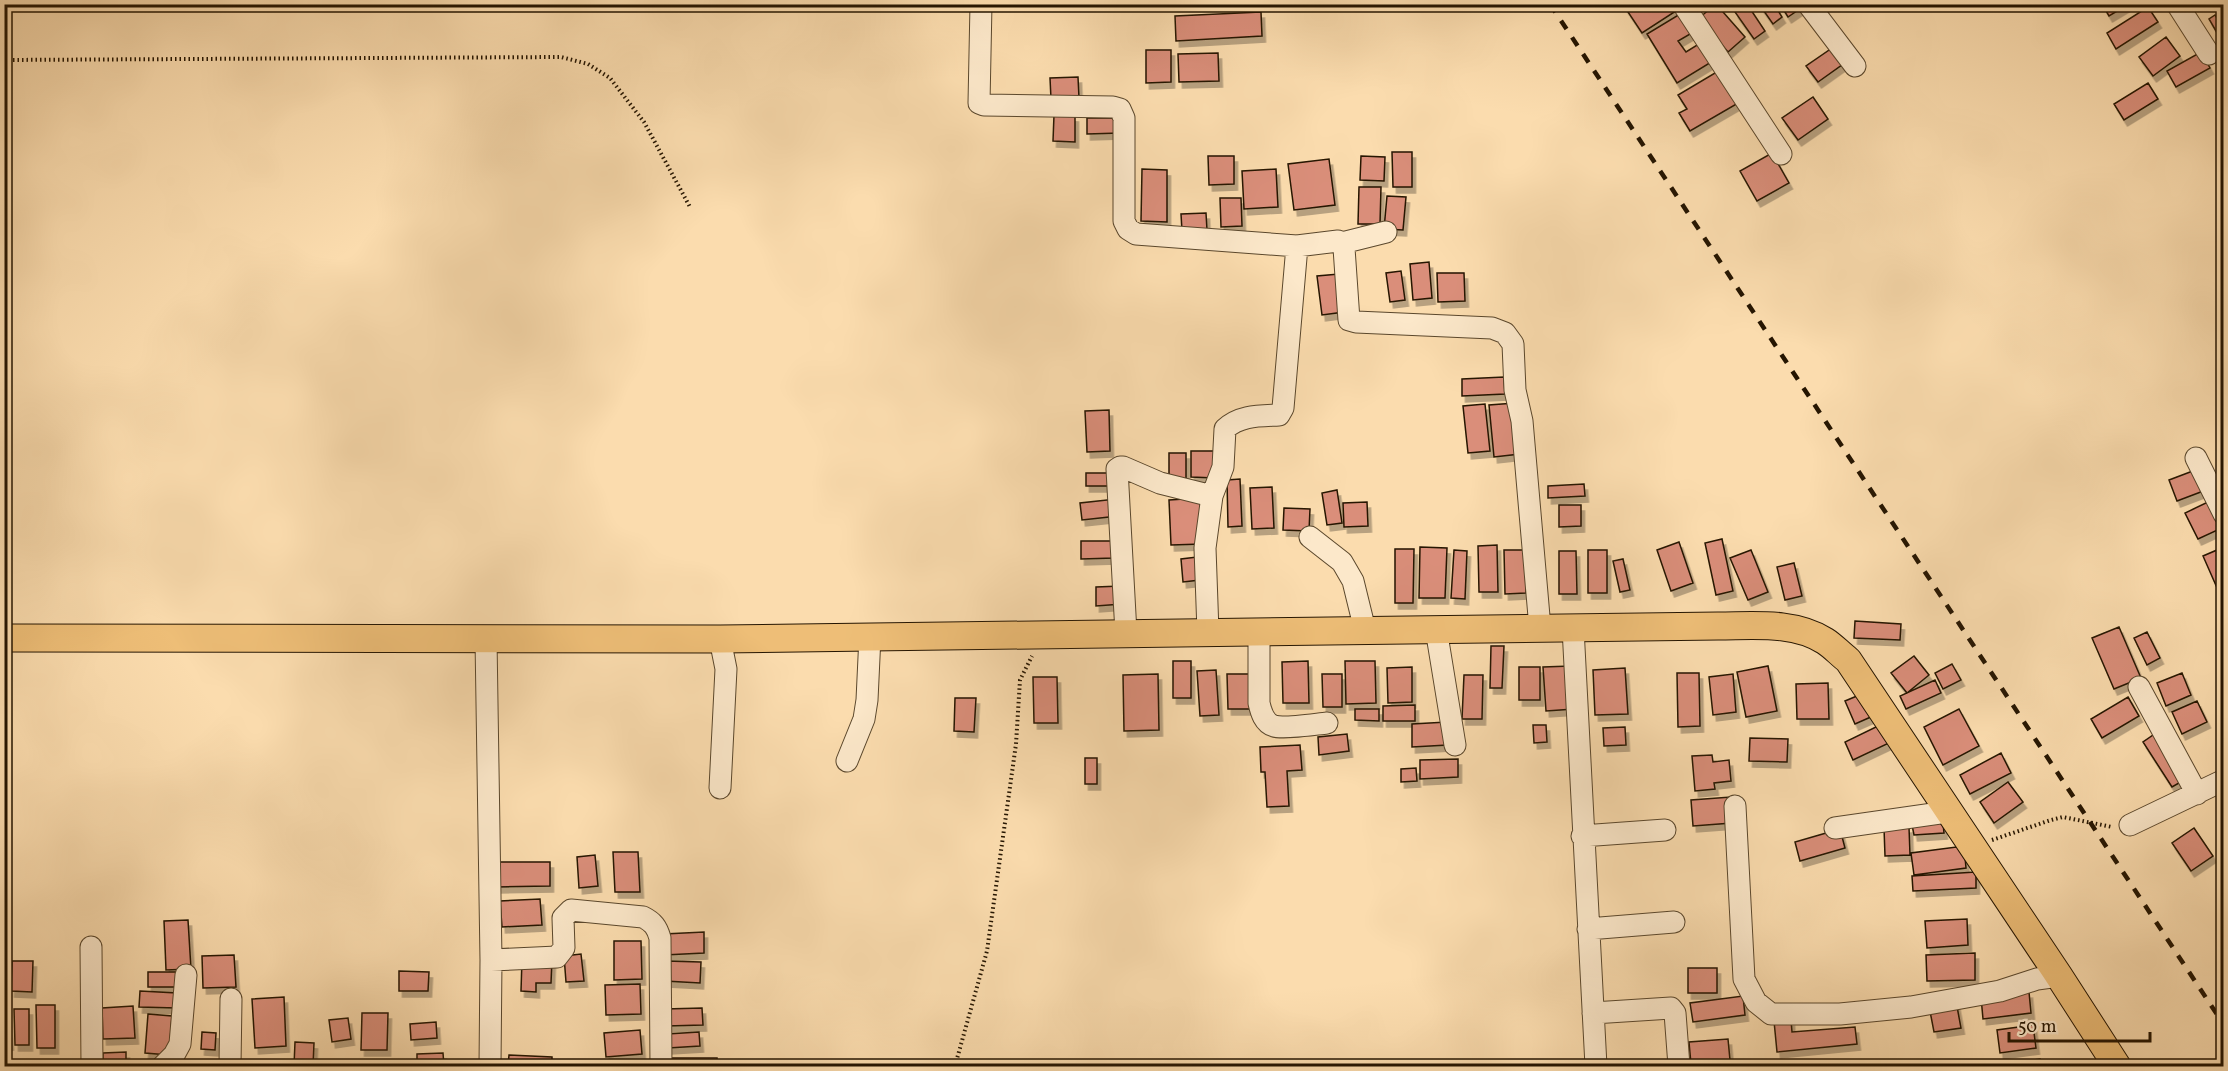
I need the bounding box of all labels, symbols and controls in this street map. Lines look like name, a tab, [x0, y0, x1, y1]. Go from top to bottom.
scale bar	[2009, 1005, 2150, 1043]
text: 50 m	[2018, 1015, 2057, 1040]

